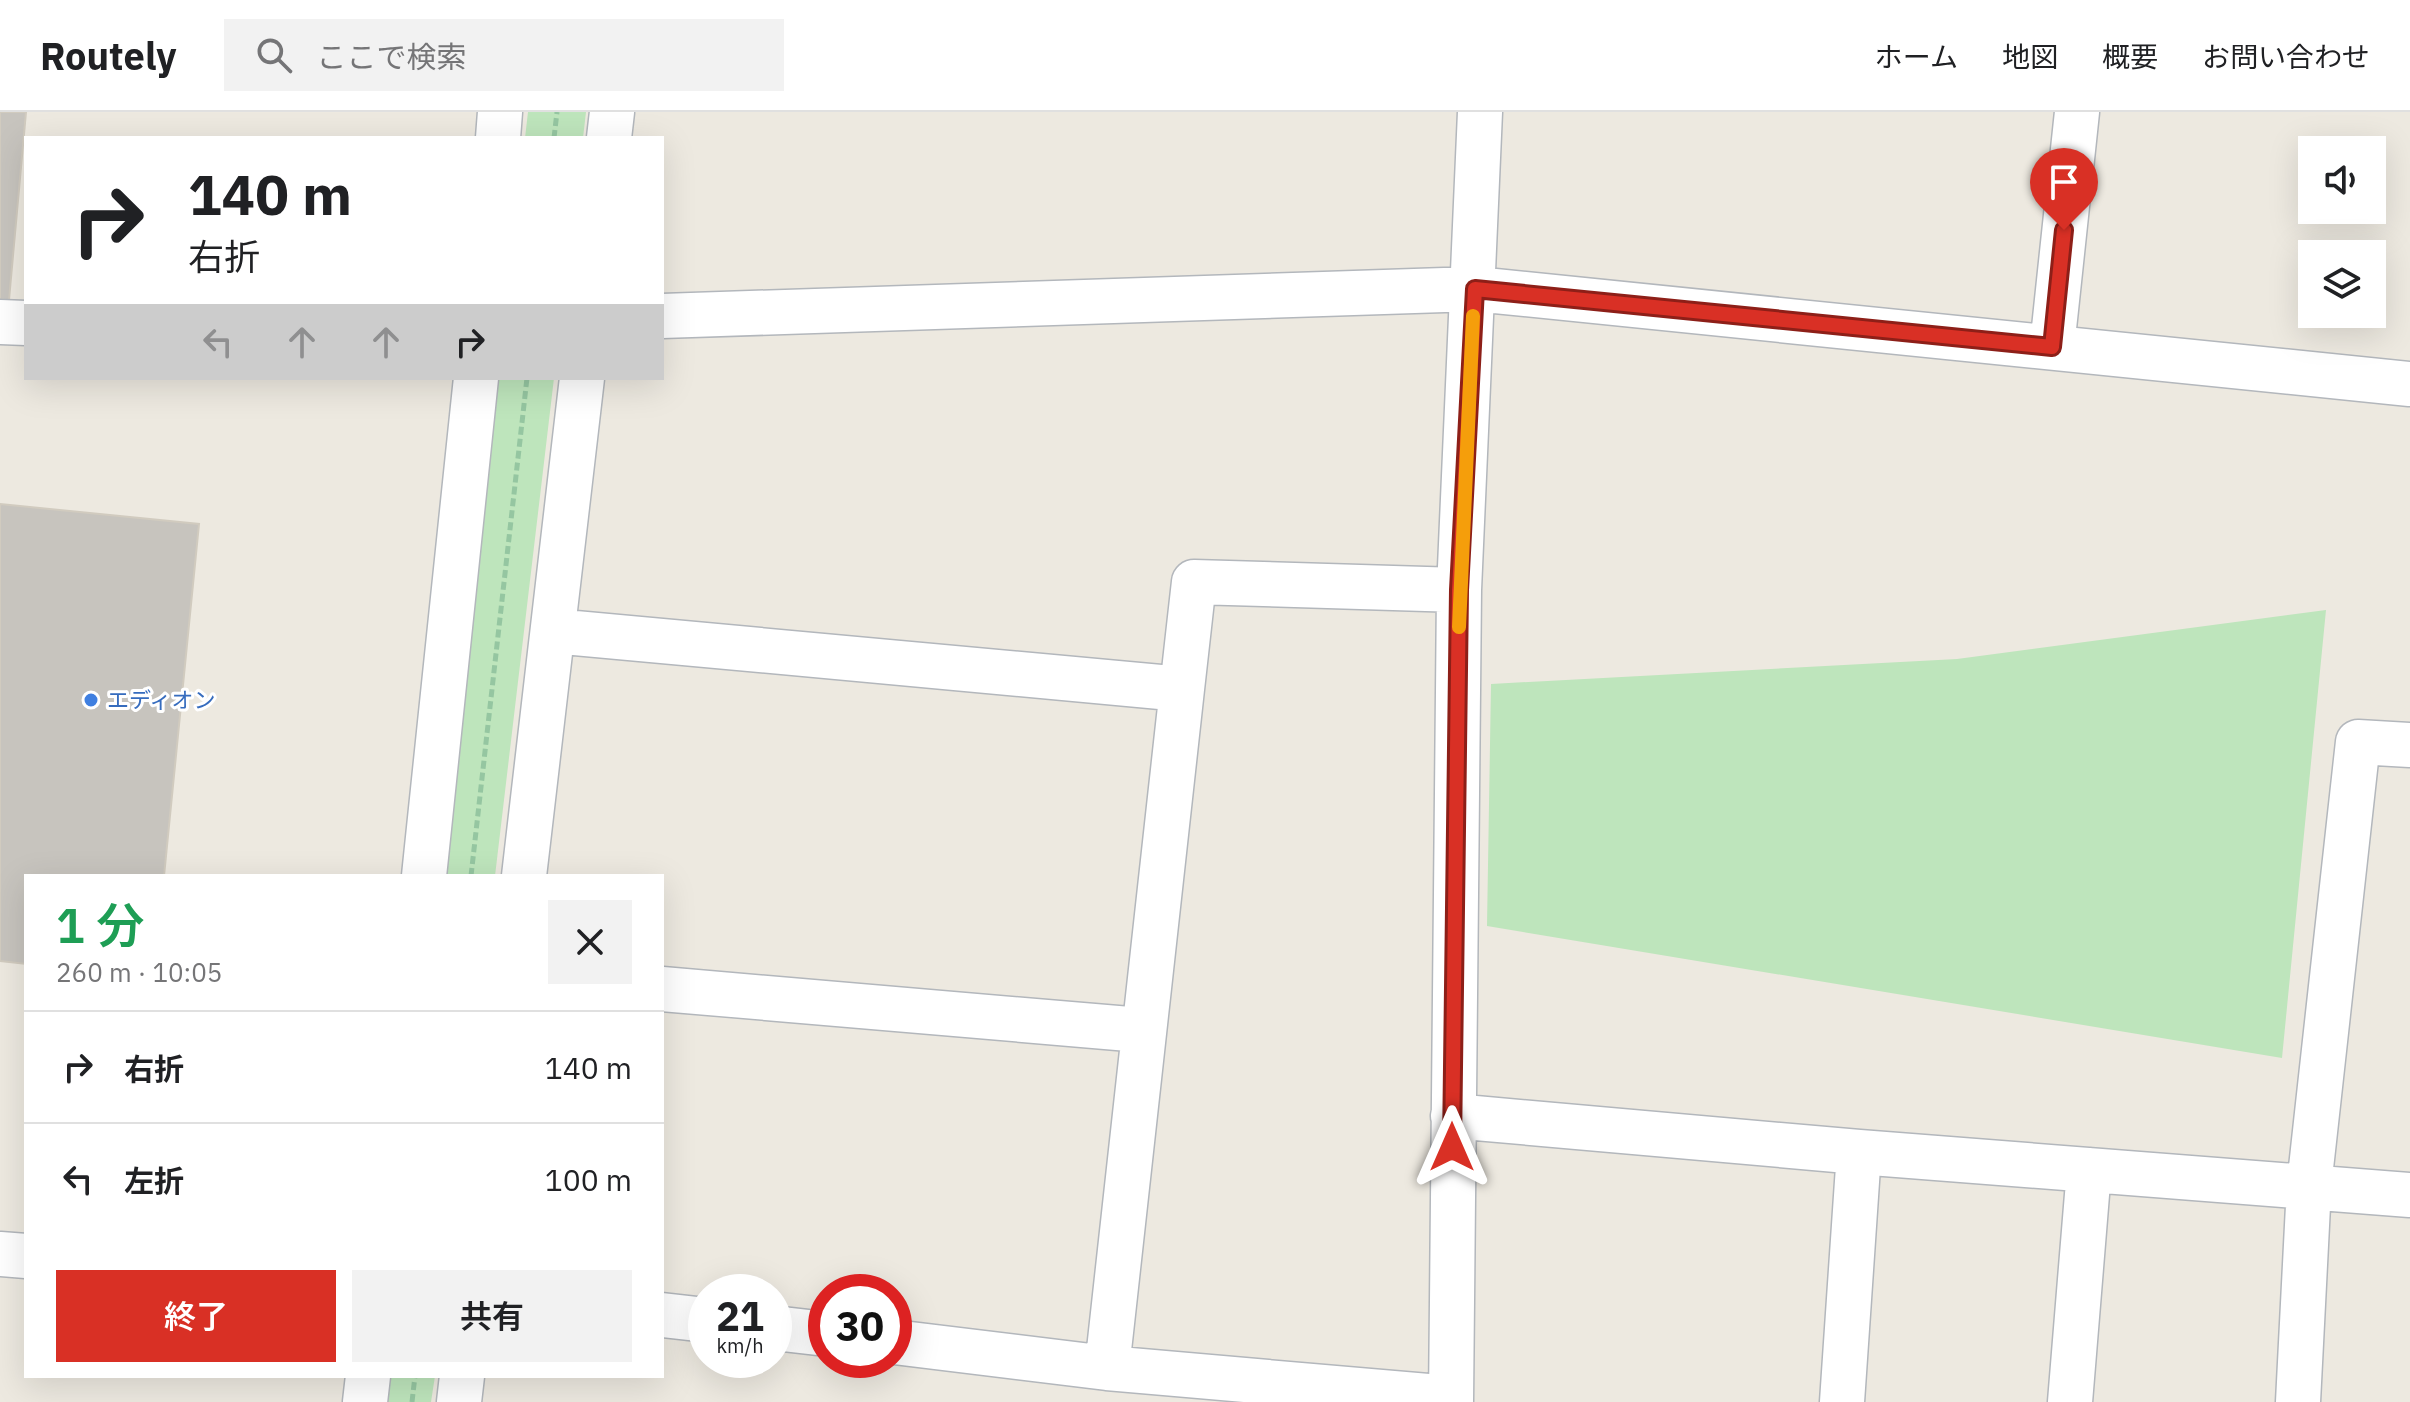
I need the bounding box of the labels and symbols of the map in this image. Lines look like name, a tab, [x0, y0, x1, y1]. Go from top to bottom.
pin	[2030, 148, 2098, 230]
place label: エディオン	[107, 685, 215, 714]
marker: エディオン	[82, 691, 100, 709]
position arrow	[1410, 1105, 1494, 1189]
speed limit sign: 30	[808, 1274, 912, 1378]

